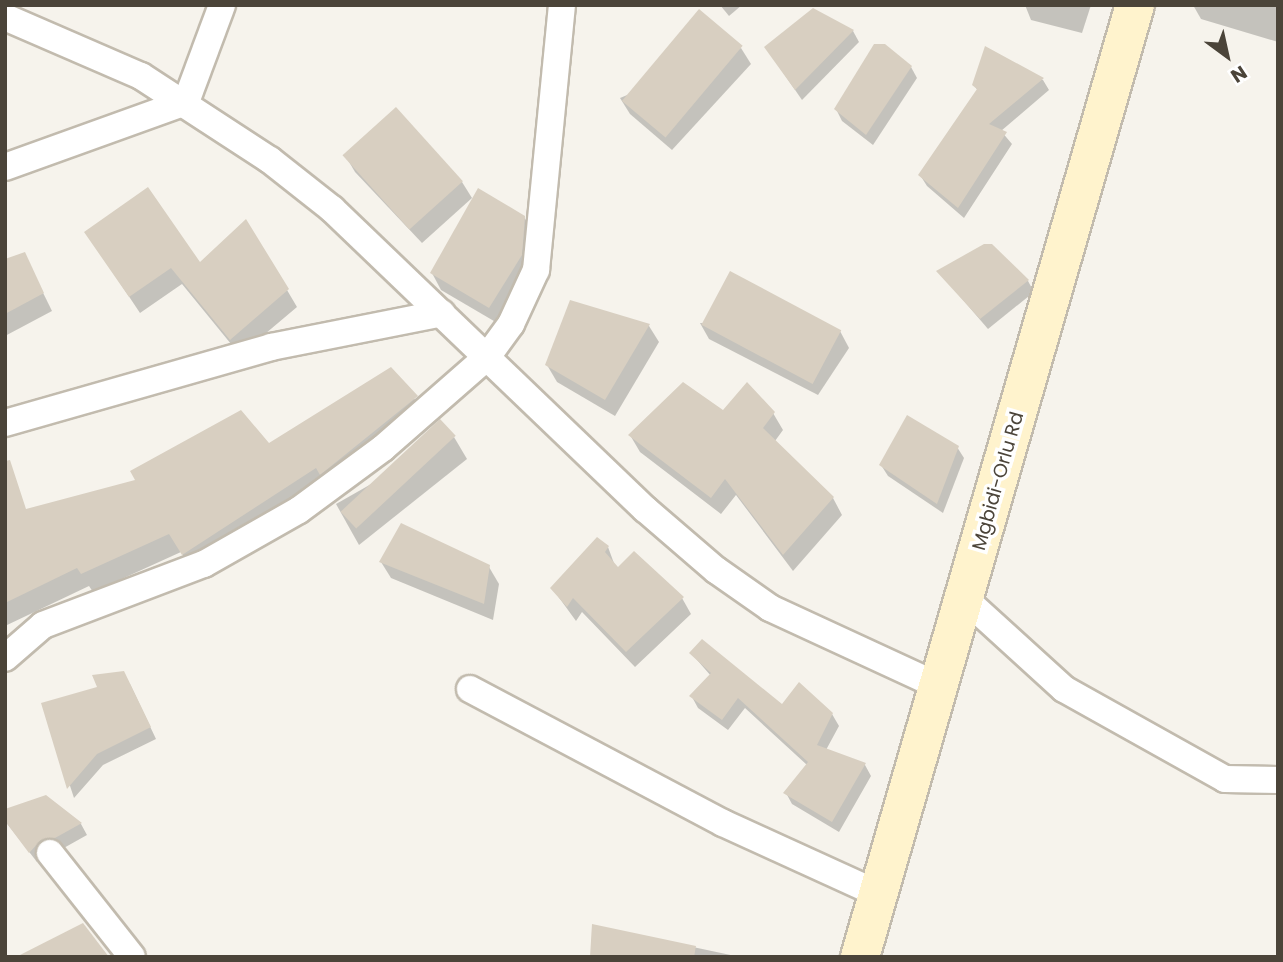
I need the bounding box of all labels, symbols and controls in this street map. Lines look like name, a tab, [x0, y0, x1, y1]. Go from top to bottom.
north arrow	[1192, 21, 1262, 91]
text: N	[1225, 59, 1252, 89]
street label: Mgbidi-Orlu Rd	[967, 409, 1029, 553]

